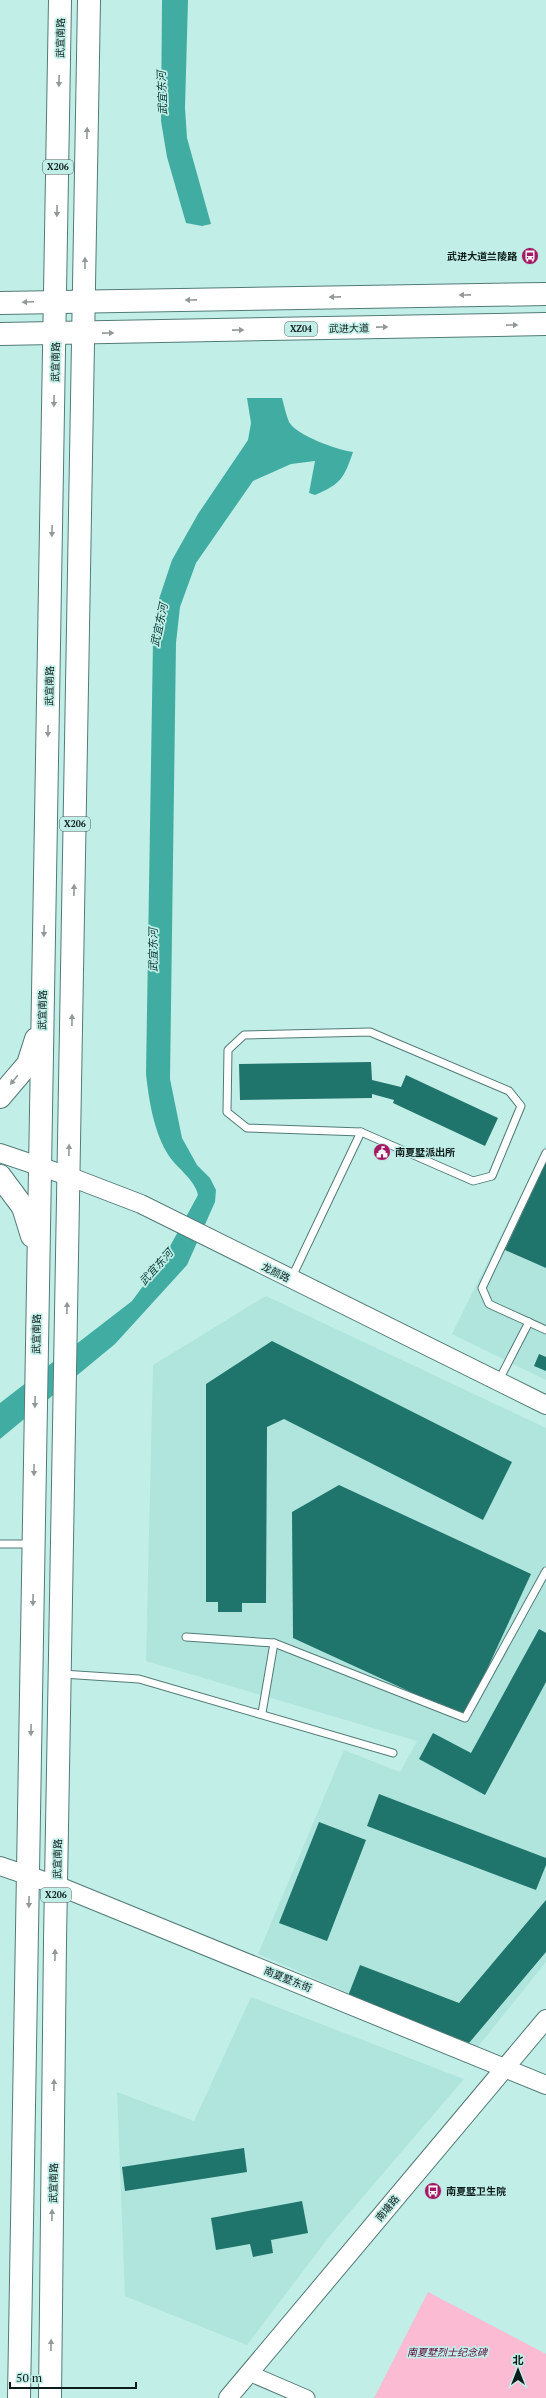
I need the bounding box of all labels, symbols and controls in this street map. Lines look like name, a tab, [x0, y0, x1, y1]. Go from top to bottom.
street label: 武宜南路	[54, 18, 67, 58]
water label: 武宜东河	[154, 69, 170, 115]
one-way arrow	[56, 75, 62, 88]
one-way arrow	[84, 126, 90, 139]
road number: X206	[43, 160, 73, 174]
one-way arrow	[54, 205, 60, 218]
bus stop icon: 武进大道兰陵路	[520, 246, 540, 266]
place label: 武进大道兰陵路	[447, 250, 518, 263]
one-way arrow	[82, 256, 88, 269]
one-way arrow	[458, 292, 471, 298]
one-way arrow	[329, 294, 341, 301]
one-way arrow	[184, 297, 197, 303]
one-way arrow	[22, 299, 34, 306]
road number: XZ04	[285, 322, 317, 336]
street label: 武进大道	[329, 322, 369, 335]
one-way arrow	[506, 322, 519, 328]
one-way arrow	[376, 324, 388, 331]
one-way arrow	[232, 327, 245, 333]
one-way arrow	[102, 330, 115, 336]
street label: 武宜南路	[49, 342, 62, 382]
one-way arrow	[51, 395, 57, 408]
one-way arrow	[48, 525, 55, 537]
water label: 武宜东河	[148, 600, 171, 648]
street label: 武宜南路	[43, 666, 56, 706]
one-way arrow	[45, 725, 51, 738]
road number: X206	[60, 817, 90, 831]
one-way arrow	[71, 883, 77, 896]
one-way arrow	[41, 925, 47, 938]
water label: 武宜东河	[146, 926, 160, 972]
street label: 武宜南路	[36, 990, 49, 1030]
one-way arrow	[68, 1014, 75, 1026]
one-way arrow	[10, 1075, 19, 1086]
public building icon: 南夏墅派出所	[372, 1142, 392, 1162]
one-way arrow	[66, 1143, 72, 1156]
place label: 南夏墅派出所	[395, 1146, 455, 1159]
water label: 武宜东河	[136, 1244, 177, 1288]
street label: 龙颜路	[259, 1260, 292, 1285]
one-way arrow	[64, 1301, 70, 1314]
street label: 武宜南路	[30, 1314, 43, 1354]
one-way arrow	[32, 1396, 38, 1409]
one-way arrow	[31, 1464, 38, 1476]
one-way arrow	[30, 1594, 37, 1606]
one-way arrow	[28, 1724, 34, 1737]
street label: 武宜南路	[51, 1839, 64, 1879]
road number: X206	[41, 1888, 71, 1902]
one-way arrow	[26, 1896, 32, 1909]
one-way arrow	[52, 1948, 58, 1961]
street label: 南夏墅东街	[262, 1964, 313, 1995]
one-way arrow	[51, 2078, 57, 2091]
street label: 武宜南路	[47, 2163, 60, 2203]
bus stop icon: 南夏墅卫生院	[423, 2181, 443, 2201]
place label: 南夏墅卫生院	[446, 2185, 506, 2198]
street label: 南塘路	[373, 2193, 402, 2224]
one-way arrow	[49, 2208, 55, 2221]
one-way arrow	[48, 2338, 54, 2351]
park label: 南夏墅烈士纪念碑	[407, 2346, 489, 2359]
north arrow	[498, 2350, 538, 2390]
text: 北	[513, 2353, 524, 2367]
scale bar	[10, 2364, 136, 2390]
text: 50 m	[16, 2370, 43, 2385]

